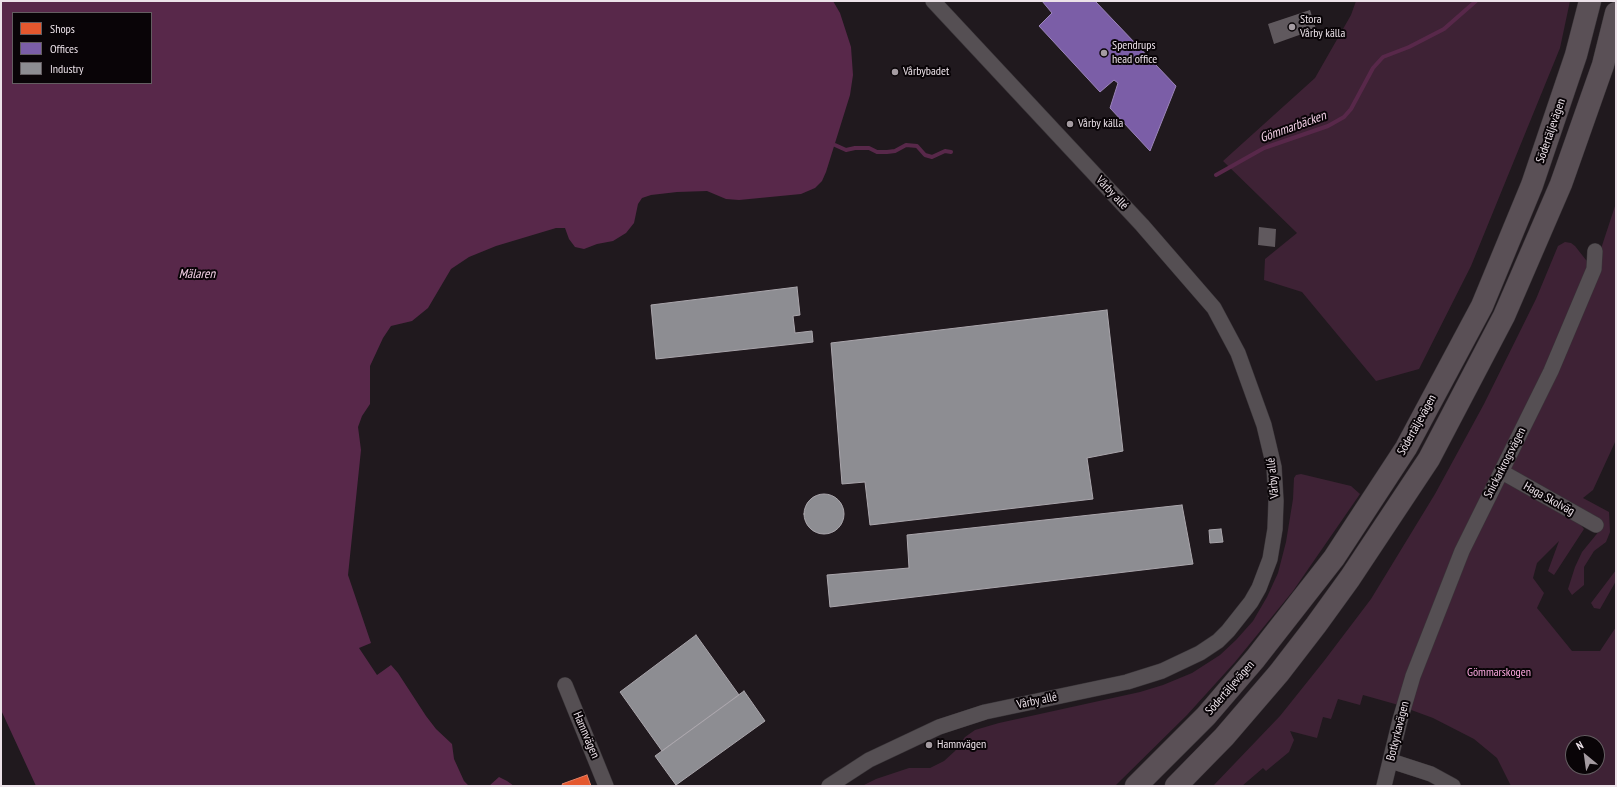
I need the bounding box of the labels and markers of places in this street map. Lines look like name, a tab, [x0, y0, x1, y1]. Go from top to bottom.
place label: Stora Vårby källa	[1300, 13, 1345, 41]
marker: Stora Vårby källa	[1287, 22, 1297, 32]
place label: Spendrups head office	[1112, 39, 1157, 67]
marker: Spendrups head office	[1099, 48, 1109, 58]
place label: Vårbybadet	[903, 65, 949, 79]
marker: Vårbybadet	[890, 67, 900, 77]
place label: Vårby källa	[1078, 117, 1123, 131]
marker: Vårby källa	[1065, 119, 1075, 129]
place label: Hamnvägen	[937, 738, 986, 752]
marker: Hamnvägen	[924, 740, 934, 750]

